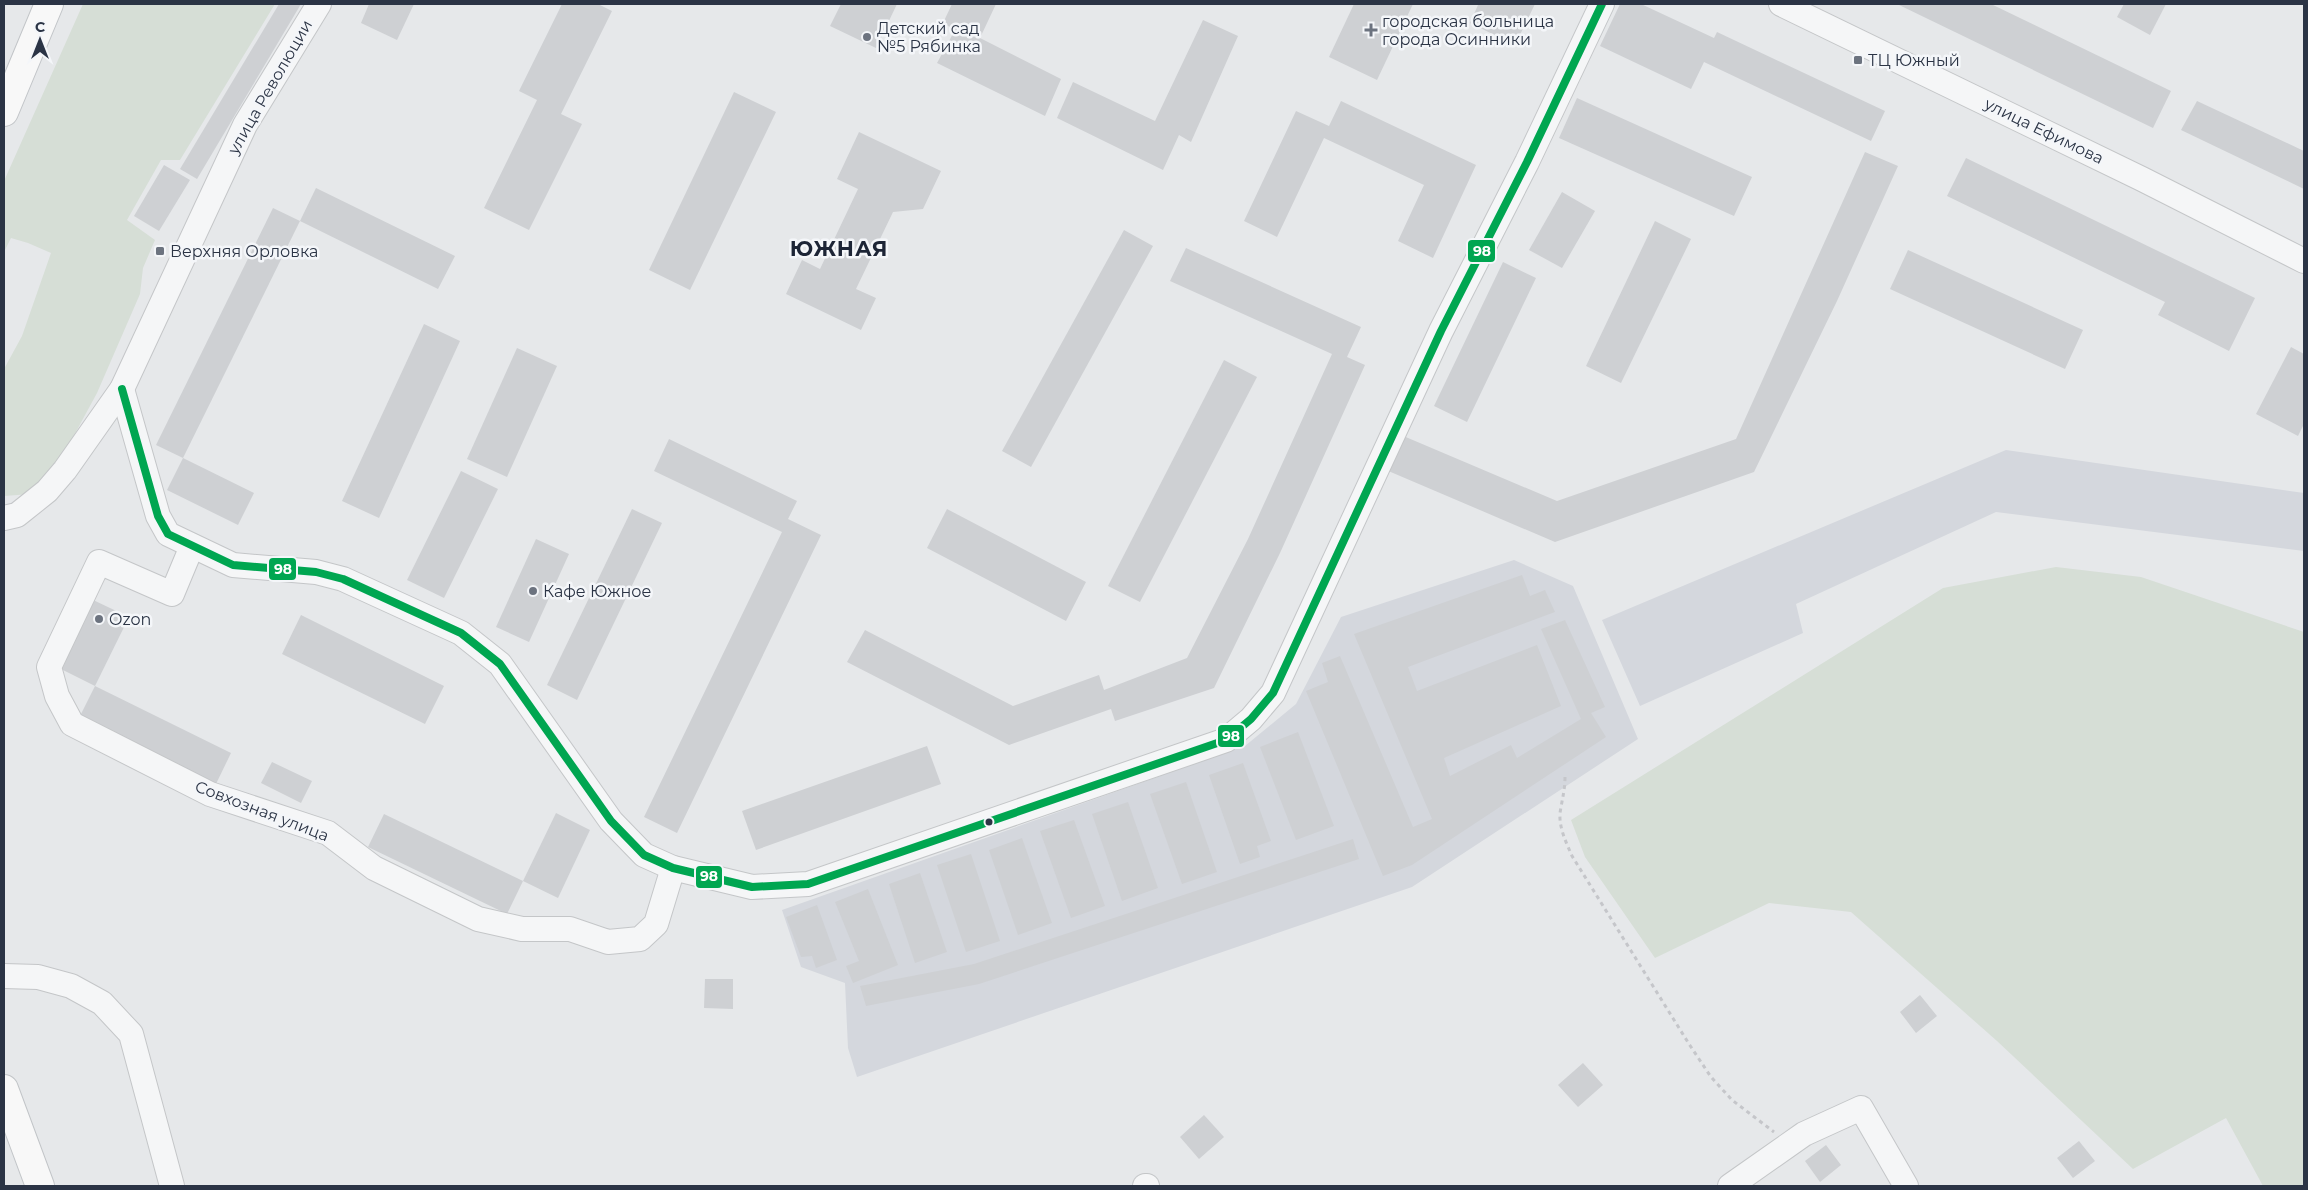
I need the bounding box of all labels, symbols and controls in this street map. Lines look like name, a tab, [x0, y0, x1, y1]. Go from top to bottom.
place label: городская больница города Осинники	[1382, 12, 1554, 49]
north arrow	[15, 15, 65, 65]
street label: улица Революции	[223, 16, 316, 158]
text: С	[35, 18, 45, 36]
place label: Детский сад №5 Рябинка	[877, 19, 981, 56]
marker: городская больница города Осинники	[1364, 23, 1378, 37]
marker: Детский сад №5 Рябинка	[861, 31, 873, 43]
place label: ТЦ Южный	[1868, 51, 1960, 70]
marker: ТЦ Южный	[1852, 54, 1864, 66]
street label: улица Ефимова	[1981, 94, 2107, 168]
district label: ЮЖНАЯ	[790, 236, 888, 261]
line badge: 98	[1467, 239, 1496, 263]
place label: Верхняя Орловка	[170, 242, 318, 261]
text: 98	[1473, 242, 1491, 260]
marker: Верхняя Орловка	[154, 245, 166, 257]
line badge: 98	[268, 557, 297, 581]
text: 98	[274, 560, 292, 578]
place label: Кафе Южное	[543, 582, 651, 601]
marker: Кафе Южное	[527, 585, 539, 597]
place label: Ozon	[109, 610, 151, 629]
marker: Ozon	[93, 613, 105, 625]
line badge: 98	[1217, 724, 1245, 748]
text: 98	[1222, 727, 1240, 745]
street label: Совхозная улица	[192, 777, 332, 845]
unlabelled marker	[984, 817, 994, 827]
line badge: 98	[695, 865, 723, 889]
text: 98	[700, 867, 718, 885]

